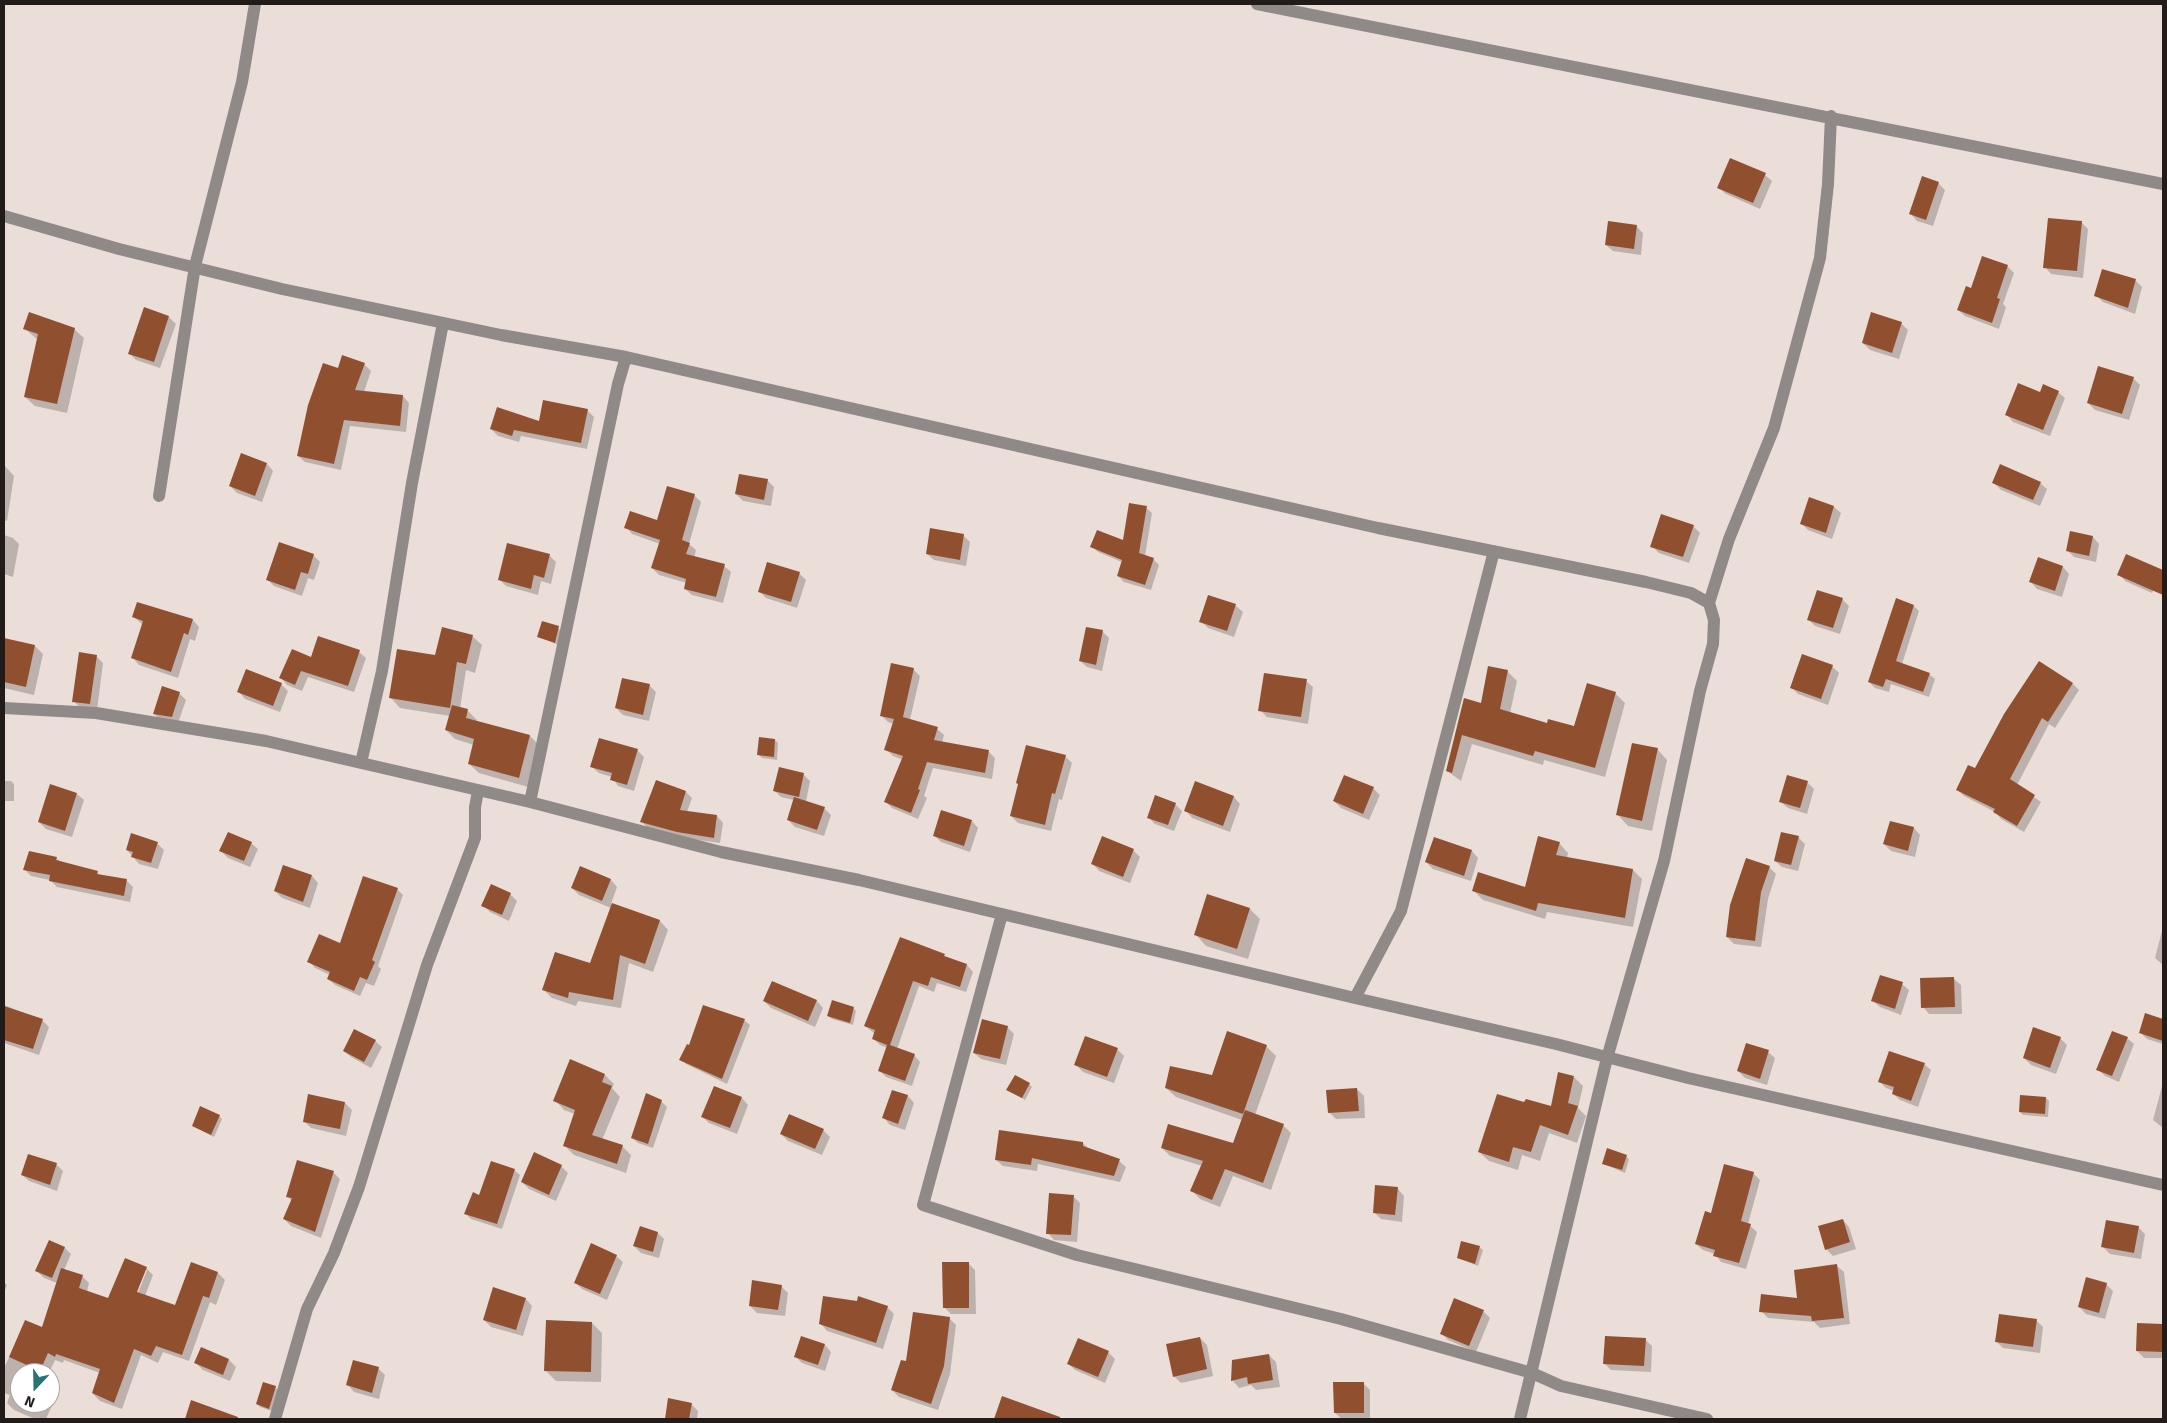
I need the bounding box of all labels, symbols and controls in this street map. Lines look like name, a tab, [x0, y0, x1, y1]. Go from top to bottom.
north arrow	[10, 1363, 60, 1413]
text: N	[22, 1392, 37, 1411]

